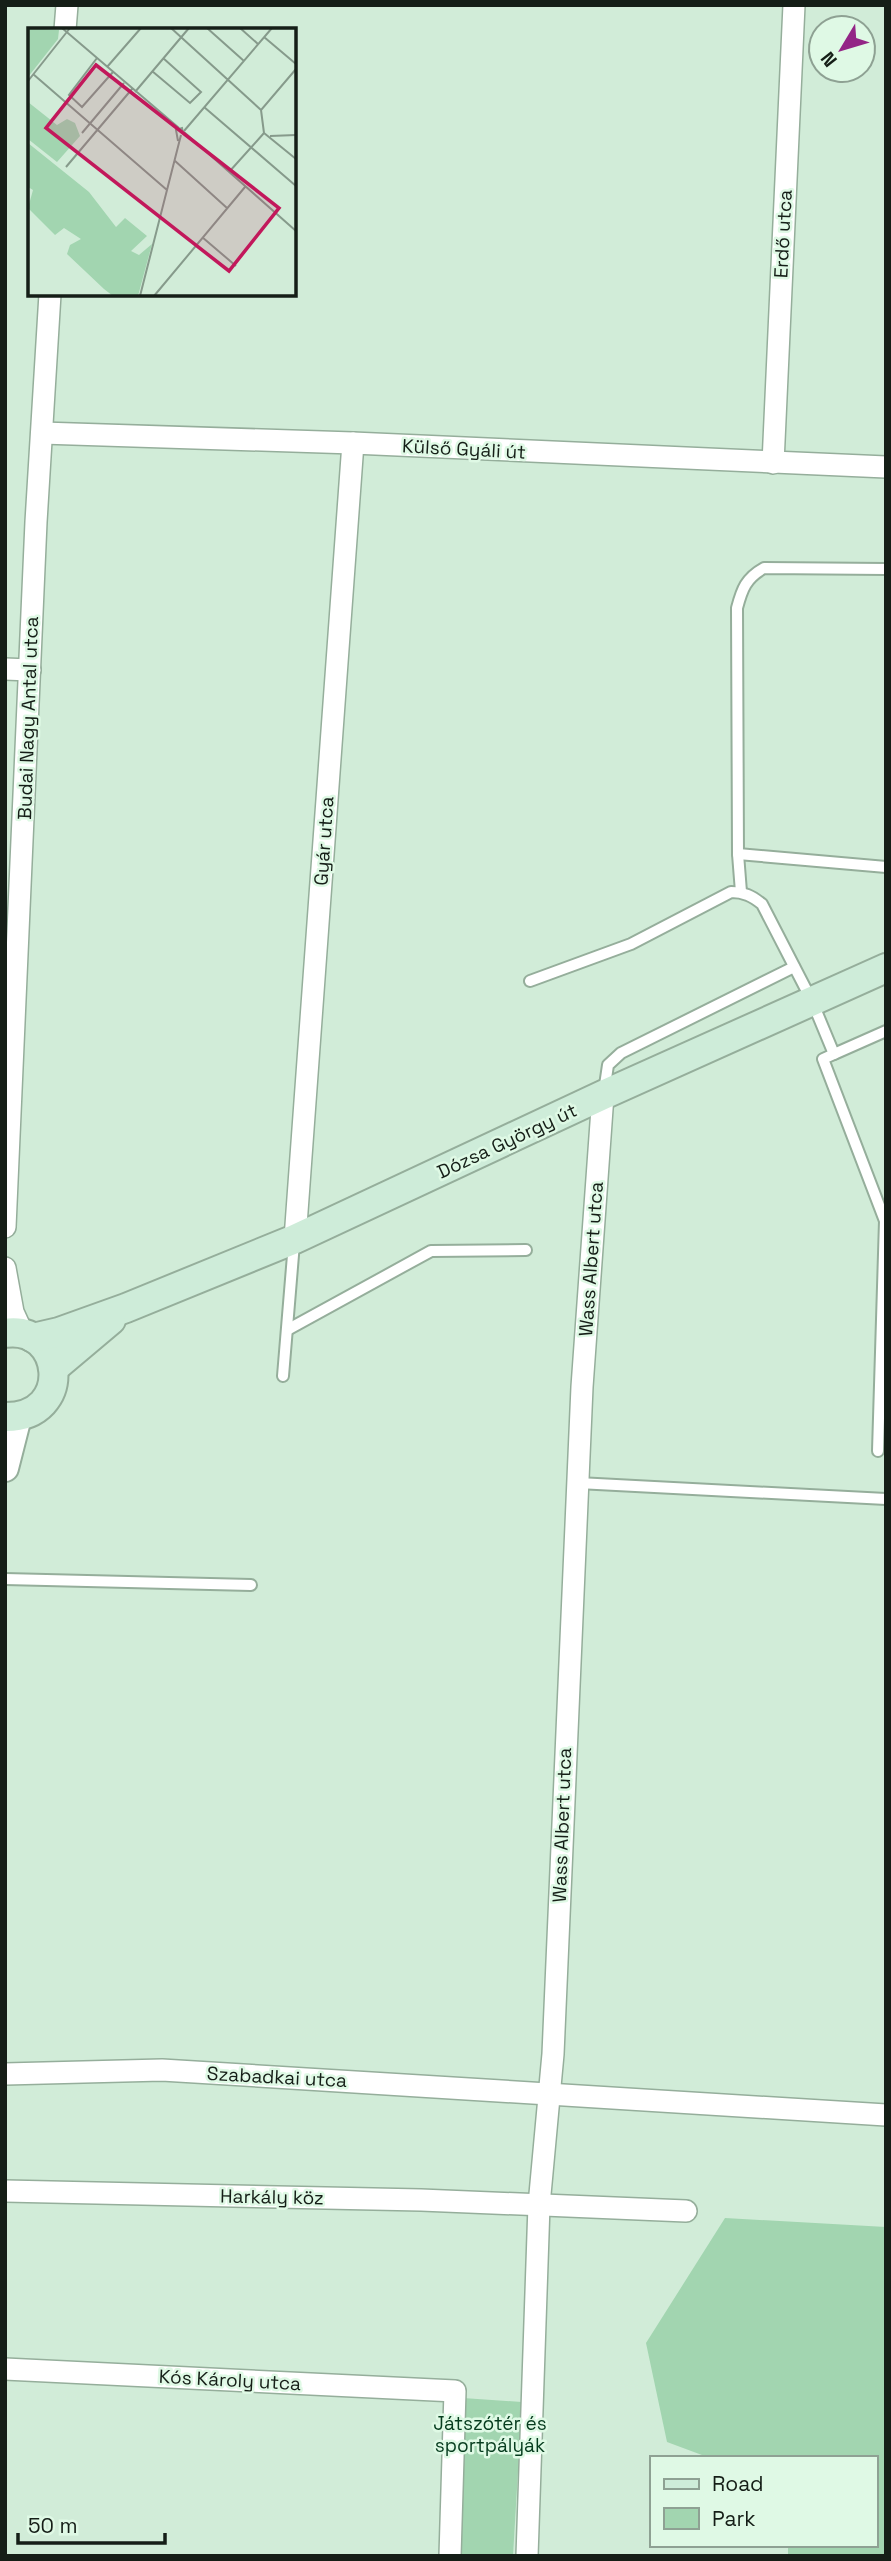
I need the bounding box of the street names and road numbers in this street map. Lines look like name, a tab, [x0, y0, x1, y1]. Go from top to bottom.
street label: Erdő utca	[768, 189, 798, 279]
street label: Külső Gyáli út	[401, 433, 527, 465]
street label: Budai Nagy Antal utca	[12, 616, 44, 820]
street label: Gyár utca	[308, 795, 340, 886]
street label: Dózsa György út	[433, 1098, 581, 1184]
street label: Wass Albert utca	[573, 1181, 609, 1337]
street label: Wass Albert utca	[547, 1747, 577, 1903]
street label: Szabadkai utca	[206, 2061, 348, 2093]
street label: Harkály köz	[220, 2184, 324, 2210]
street label: Kós Károly utca	[158, 2364, 302, 2396]

